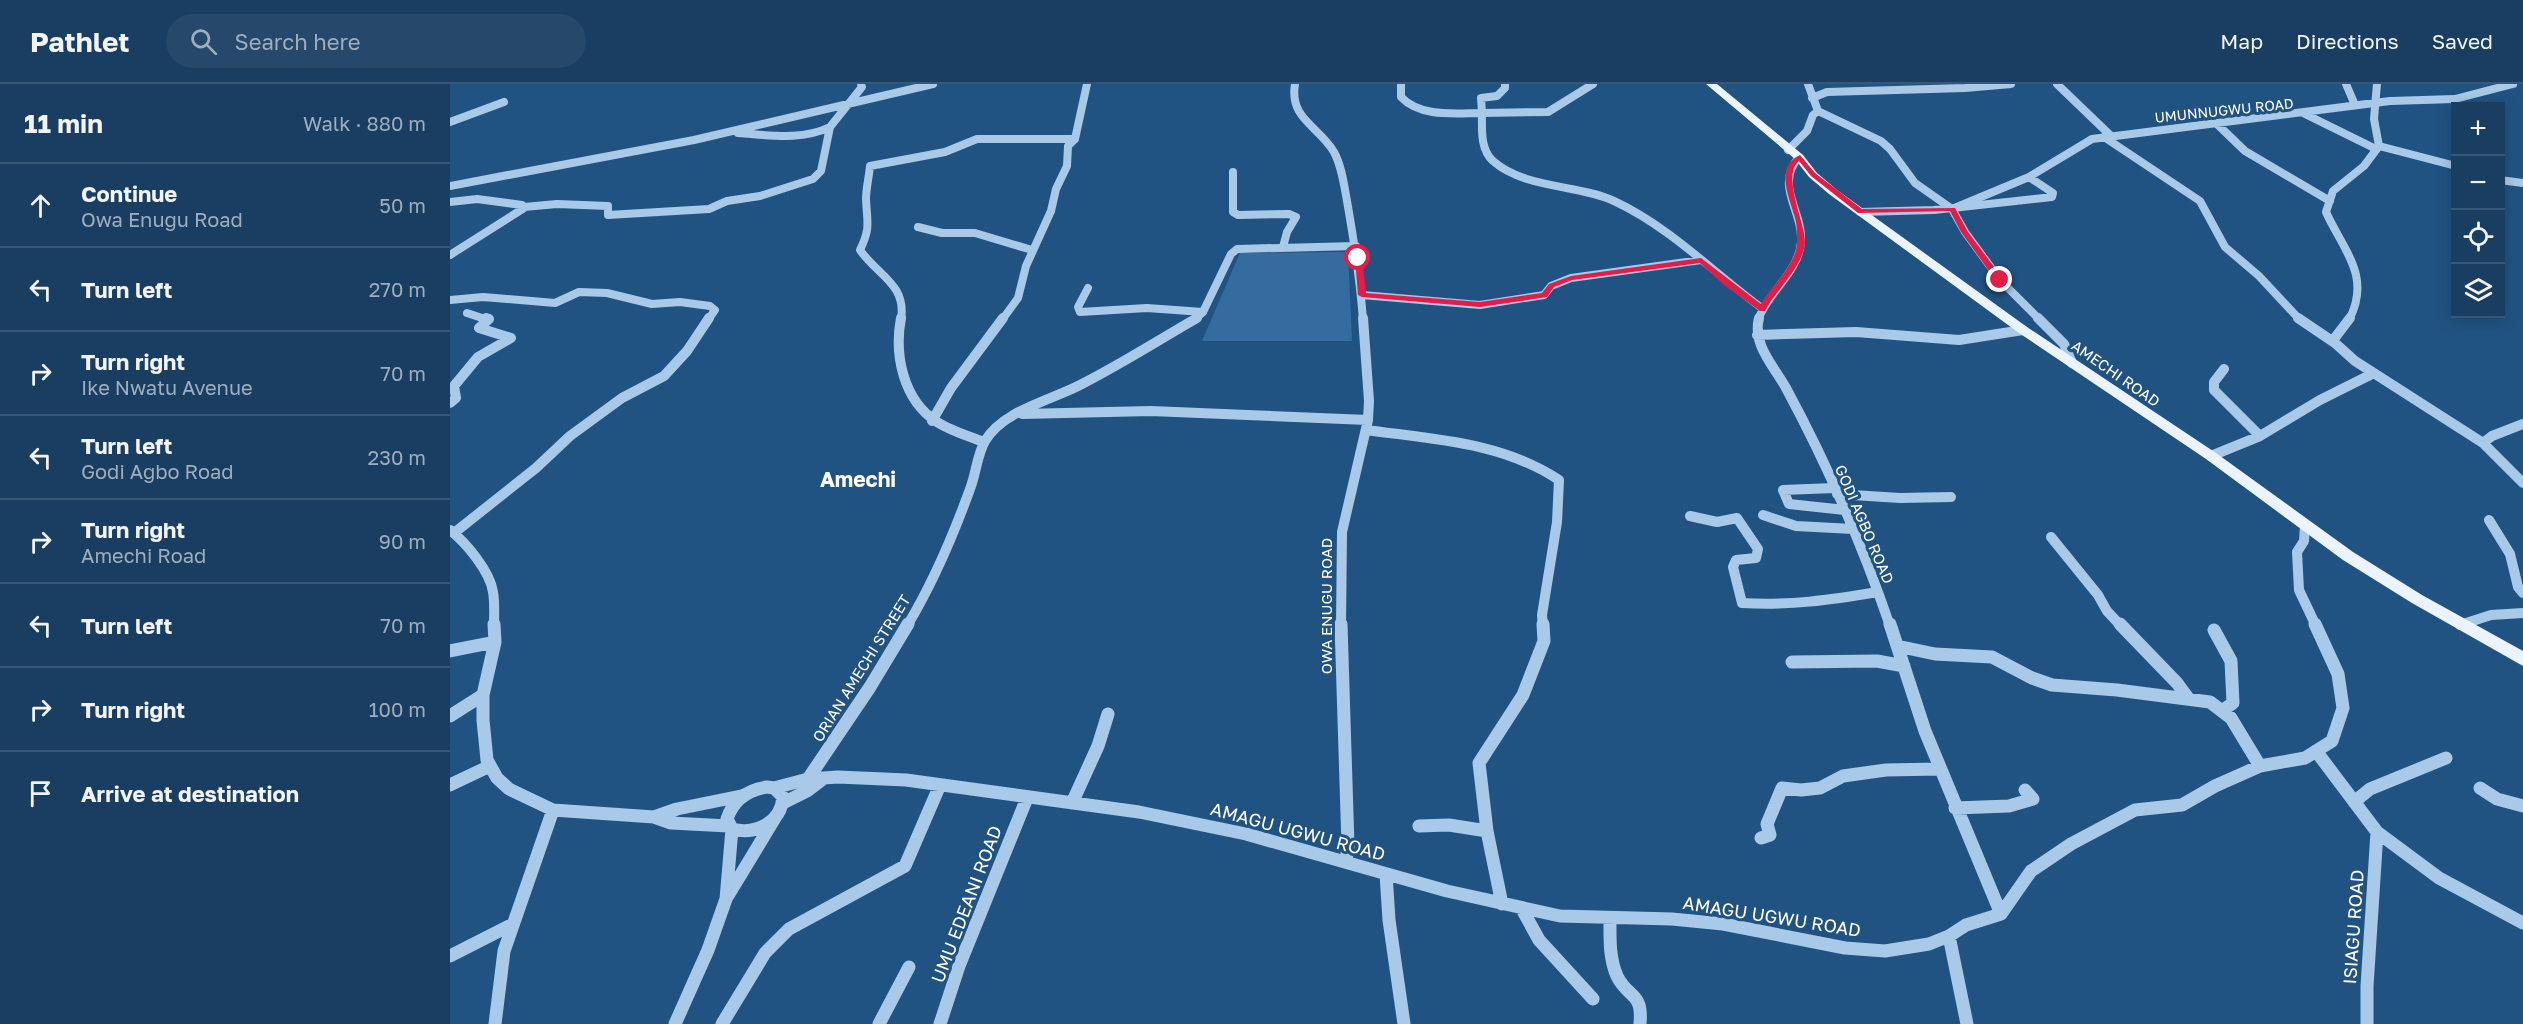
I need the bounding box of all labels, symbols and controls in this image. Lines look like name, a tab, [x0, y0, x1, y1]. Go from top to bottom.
search box	[166, 14, 586, 68]
text: Pathlet	[30, 25, 130, 58]
icon: search	[187, 25, 220, 58]
text: Search here	[235, 28, 361, 55]
text: Map	[2220, 28, 2263, 54]
text: Directions	[2296, 28, 2399, 54]
text: Saved	[2432, 28, 2493, 54]
street label: UMUNNUGWU ROAD	[2154, 94, 2294, 126]
map controls	[2451, 102, 2505, 318]
button: +	[2451, 102, 2505, 156]
text: 11 min	[24, 108, 103, 139]
text: Walk · 880 m	[303, 111, 426, 135]
button: −	[2451, 156, 2505, 210]
text: Continue	[81, 180, 177, 207]
icon: ahead	[24, 189, 57, 222]
text: 50 m	[379, 193, 426, 217]
text: Owa Enugu Road	[81, 207, 243, 231]
button: locate	[2451, 210, 2505, 264]
route start	[1344, 244, 1370, 270]
button: layers	[2451, 264, 2505, 318]
route end	[1986, 266, 2012, 292]
icon: left	[24, 273, 57, 306]
text: Turn left	[81, 276, 172, 303]
text: 270 m	[369, 277, 426, 301]
street label: AMECHI ROAD	[2068, 336, 2164, 410]
text: Turn right	[81, 348, 185, 375]
icon: right	[24, 357, 57, 390]
text: 70 m	[380, 361, 426, 385]
text: Ike Nwatu Avenue	[81, 375, 253, 399]
text: Turn left	[81, 432, 172, 459]
icon: left	[24, 441, 57, 474]
text: 230 m	[368, 445, 426, 469]
text: Godi Agbo Road	[81, 459, 234, 483]
street label: GODI AGBO ROAD	[1832, 462, 1898, 586]
district label: Amechi	[820, 466, 896, 492]
text: Turn right	[81, 516, 185, 543]
icon: right	[24, 525, 57, 558]
text: 90 m	[379, 529, 426, 553]
street label: OWA ENUGU ROAD	[1317, 538, 1335, 674]
text: Amechi Road	[81, 543, 206, 567]
street label: ORIAN AMECHI STREET	[808, 591, 914, 745]
icon: left	[24, 609, 57, 642]
text: Turn left	[81, 612, 172, 639]
text: 70 m	[380, 613, 426, 637]
icon: right	[24, 693, 57, 726]
text: Turn right	[81, 696, 185, 723]
text: 100 m	[369, 697, 426, 721]
icon: arrive	[24, 777, 57, 810]
text: Arrive at destination	[81, 780, 299, 807]
street label: AMAGU UGWU ROAD	[1208, 797, 1388, 865]
street label: UMU EDEANI ROAD	[926, 822, 1006, 986]
street label: ISIAGU ROAD	[2338, 869, 2368, 985]
street label: AMAGU UGWU ROAD	[1681, 891, 1863, 941]

